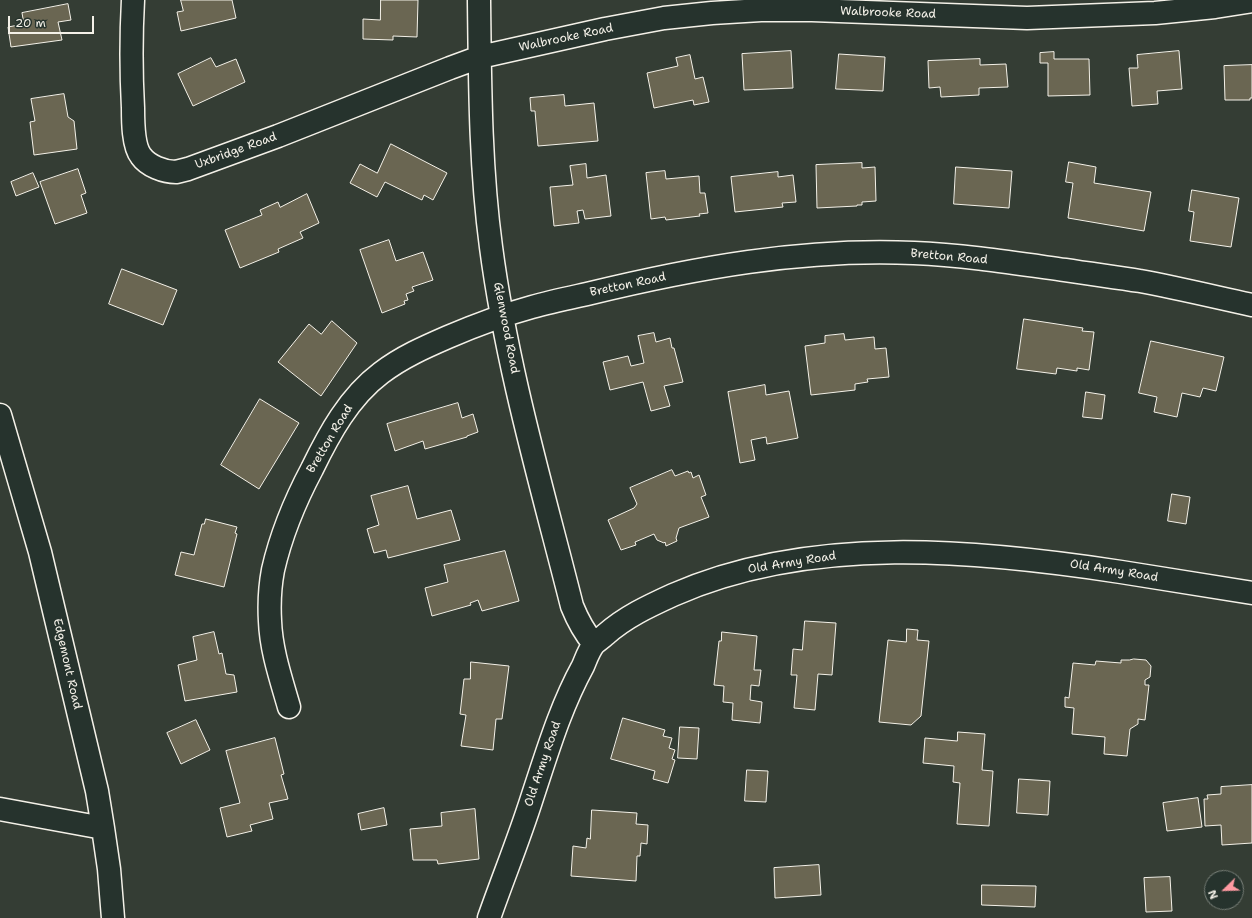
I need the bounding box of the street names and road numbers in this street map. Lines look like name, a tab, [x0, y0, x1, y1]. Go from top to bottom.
street label: Walbrooke Road	[840, 4, 936, 22]
street label: Walbrooke Road	[518, 21, 614, 55]
street label: Uxbridge Road	[193, 130, 279, 172]
street label: Bretton Road	[910, 246, 988, 268]
street label: Bretton Road	[589, 270, 667, 300]
street label: Glenwood Road	[490, 281, 522, 375]
street label: Bretton Road	[304, 402, 356, 476]
street label: Old Army Road	[747, 549, 837, 577]
street label: Old Army Road	[1069, 557, 1159, 585]
street label: Edgemont Road	[50, 617, 84, 711]
street label: Old Army Road	[522, 720, 564, 808]

